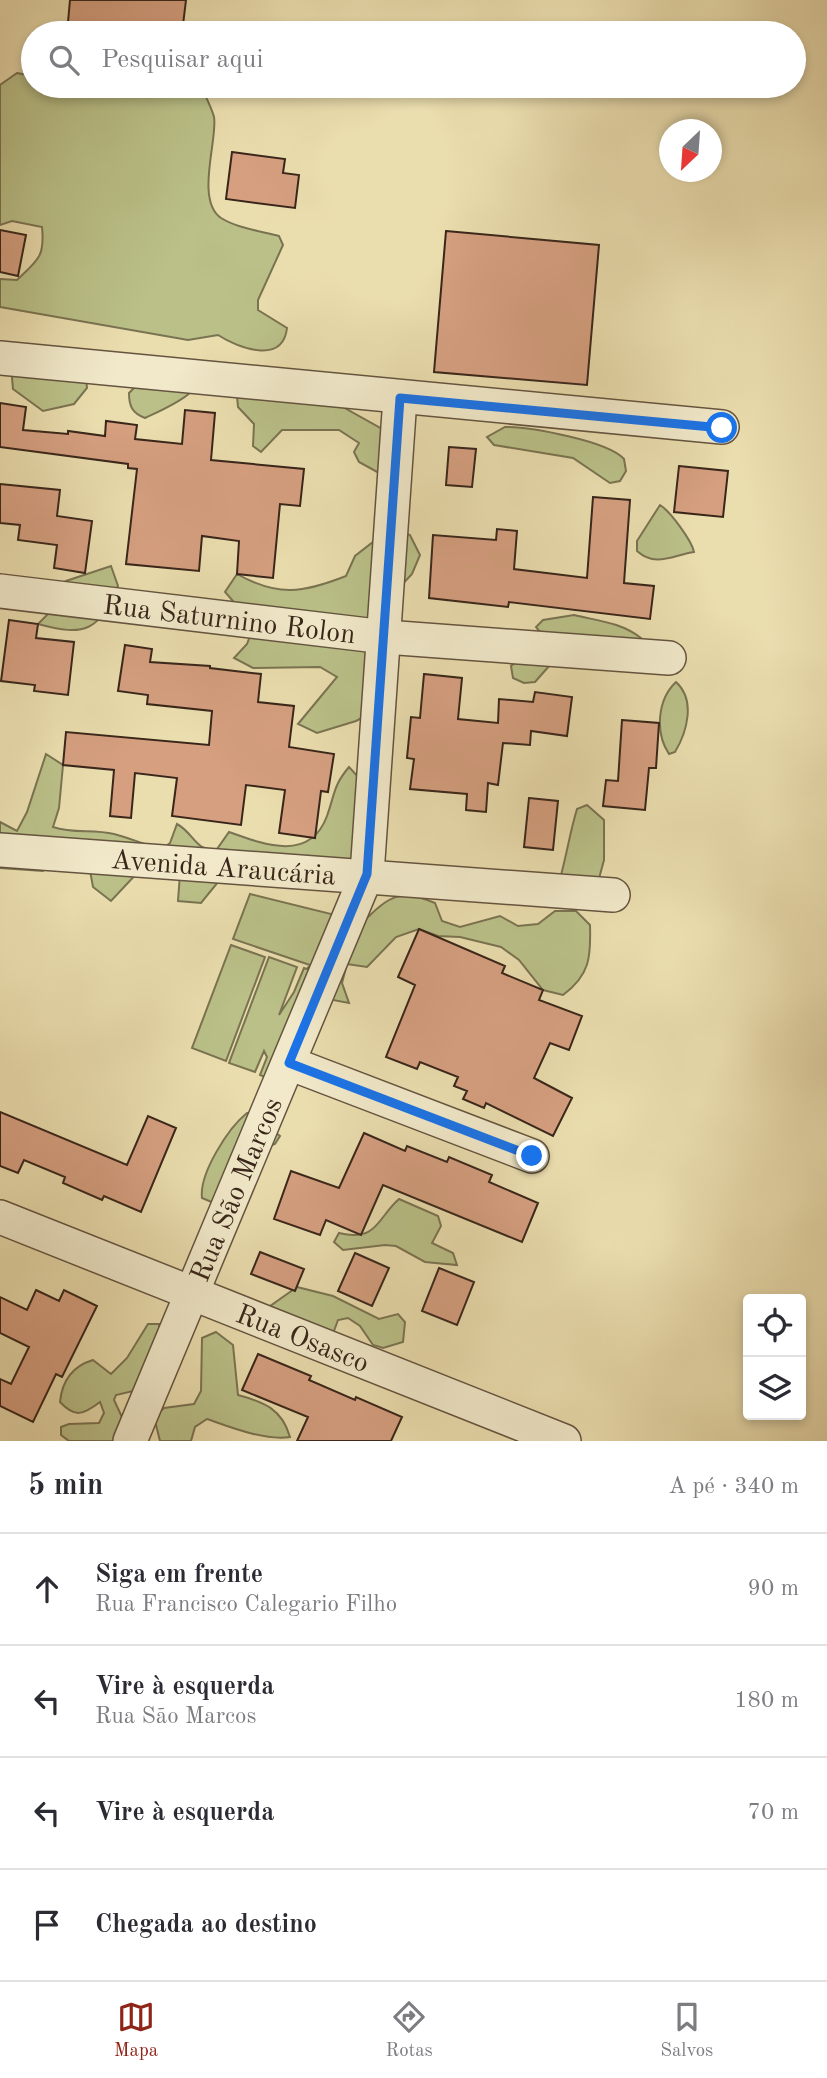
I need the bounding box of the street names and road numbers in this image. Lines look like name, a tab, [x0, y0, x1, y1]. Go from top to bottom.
street label: Rua Saturnino Rolon	[101, 592, 357, 650]
street label: Avenida Araucária	[110, 847, 337, 892]
street label: Rua São Marcos	[187, 1094, 289, 1286]
street label: Rua Osasco	[231, 1301, 372, 1379]

